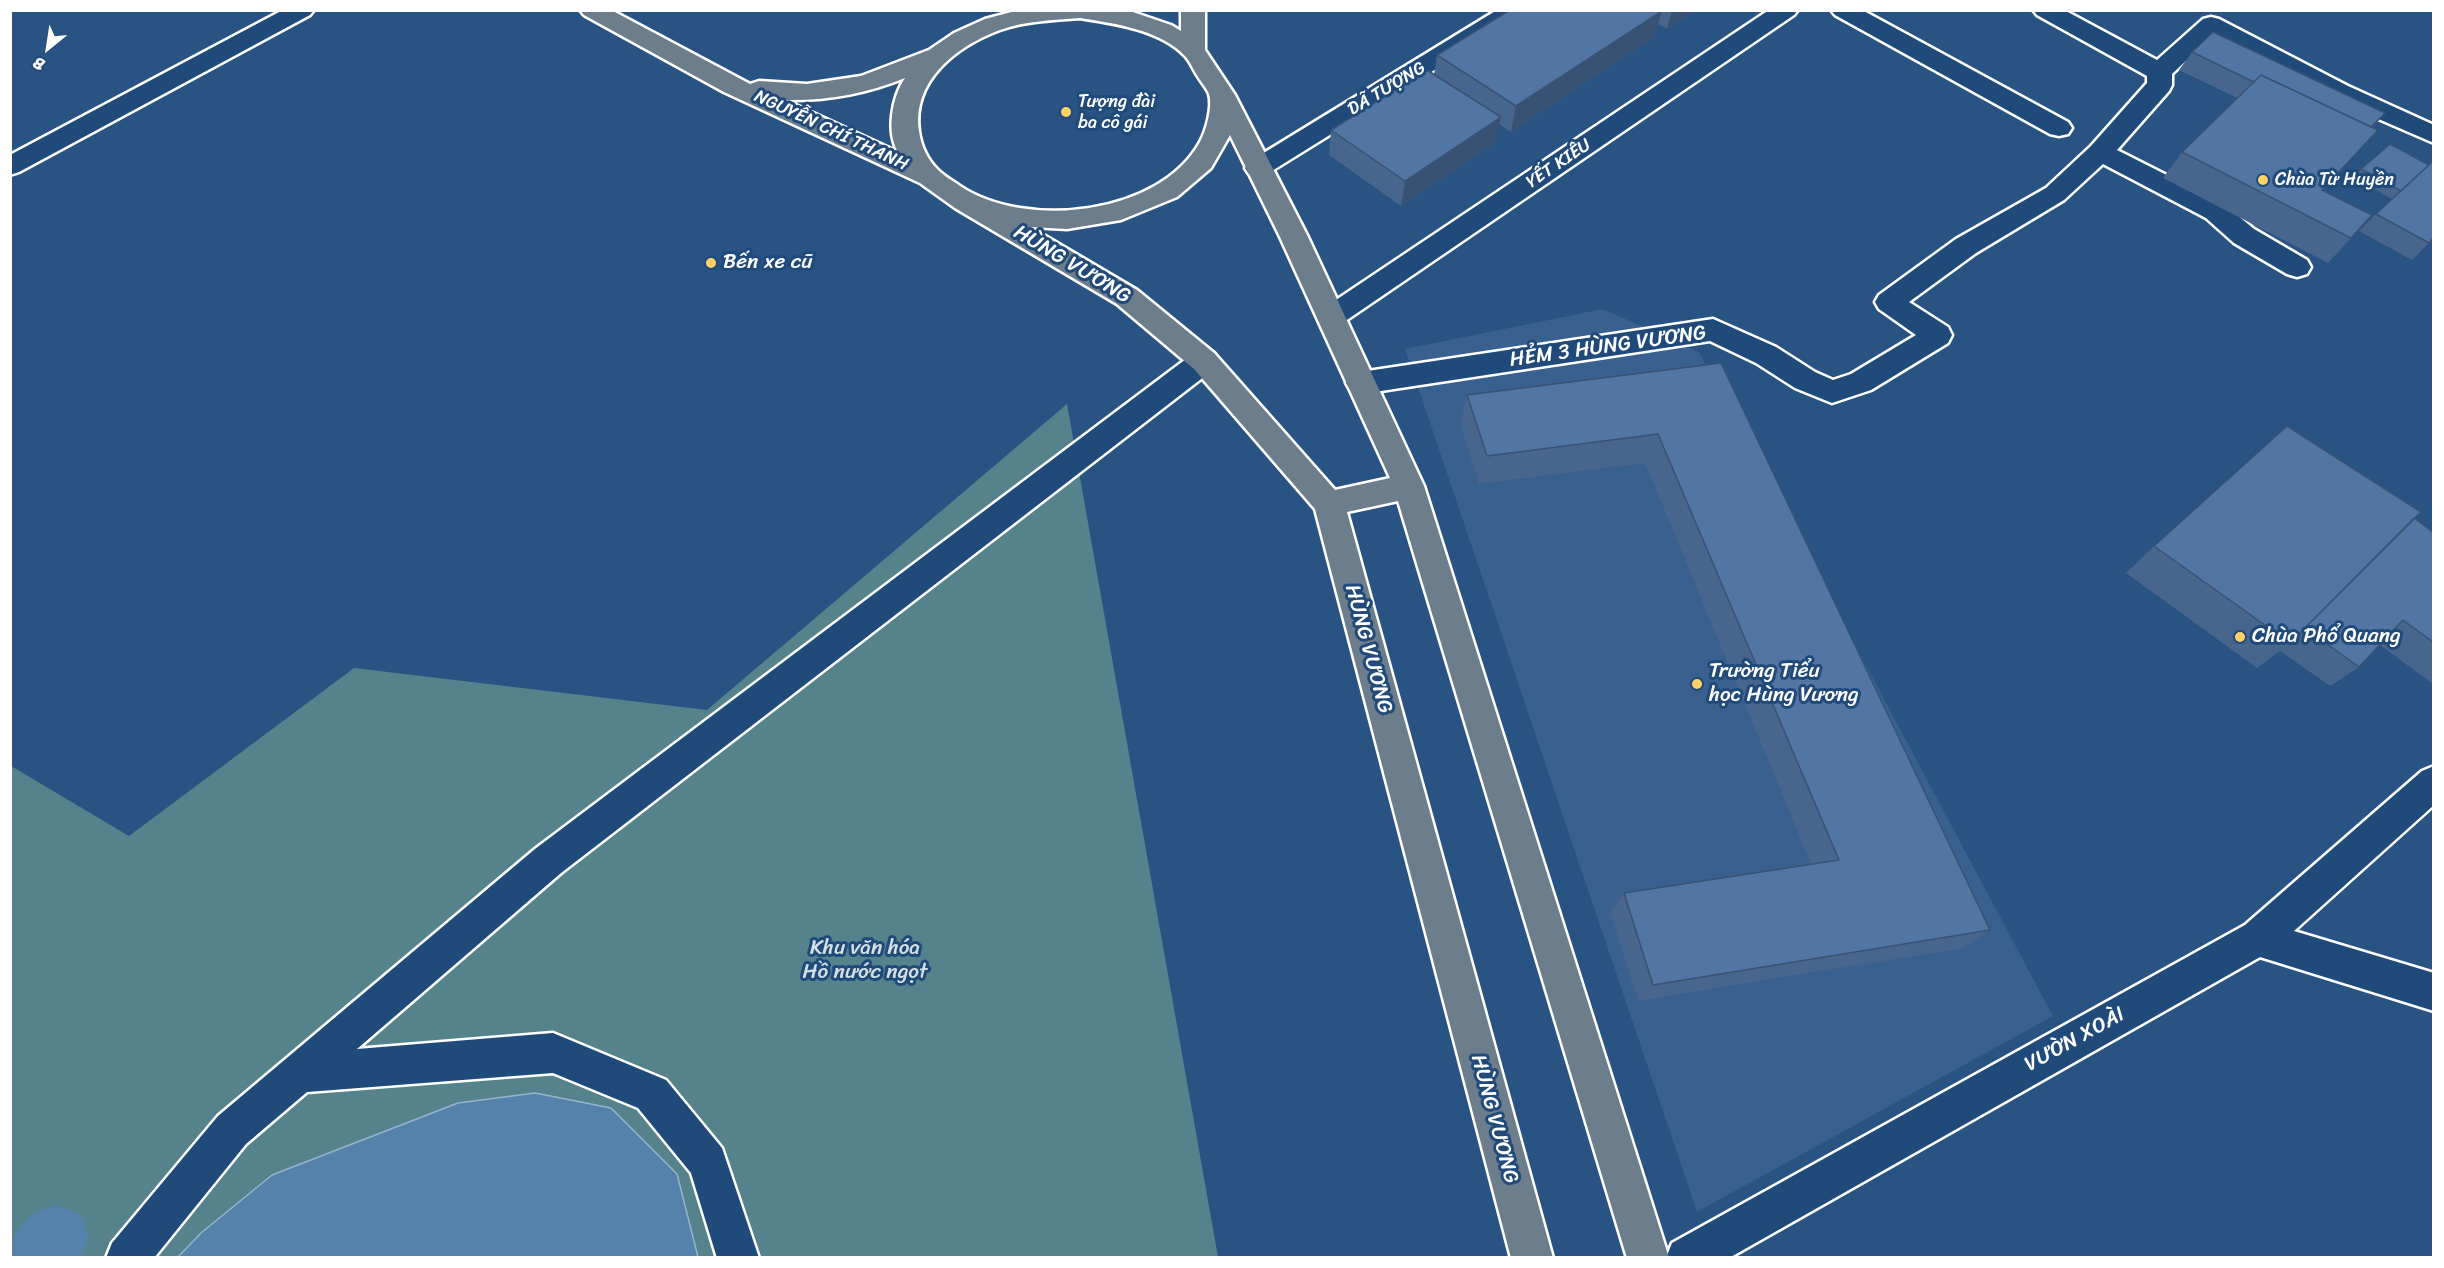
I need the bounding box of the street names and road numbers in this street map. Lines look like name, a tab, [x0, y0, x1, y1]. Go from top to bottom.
street label: DÃ TƯỢNG	[1344, 57, 1430, 121]
street label: NGUYỄN CHÍ THANH	[750, 86, 912, 176]
street label: YẾT KIÊU	[1522, 134, 1596, 194]
street label: HÙNG VƯƠNG	[1009, 220, 1135, 310]
street label: HẺM 3 HÙNG VƯƠNG	[1508, 321, 1708, 373]
street label: HÙNG VƯƠNG	[1339, 582, 1397, 716]
street label: VƯỜN XOÀI	[2021, 1002, 2129, 1078]
street label: HÙNG VƯƠNG	[1465, 1052, 1523, 1186]

